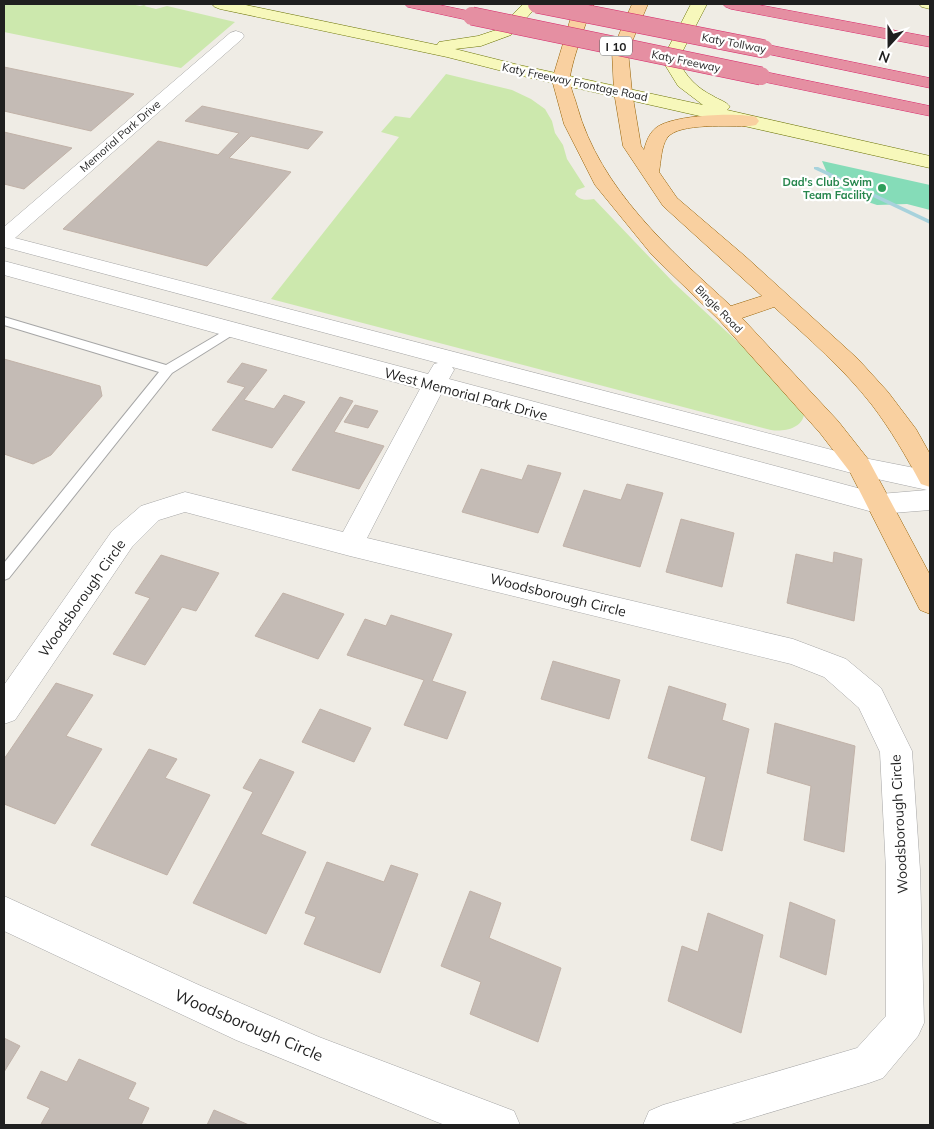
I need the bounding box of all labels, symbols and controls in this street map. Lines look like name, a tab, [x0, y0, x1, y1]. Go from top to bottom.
north arrow	[864, 20, 914, 70]
street label: Katy Tollway	[701, 30, 768, 56]
road number: I 10	[600, 36, 632, 56]
street label: Katy Freeway	[650, 47, 722, 75]
text: N	[876, 47, 893, 67]
street label: Katy Freeway Frontage Road	[501, 60, 649, 104]
street label: Memorial Park Drive	[77, 97, 163, 175]
place label: Dad's Club Swim Team Facility	[783, 175, 872, 202]
marker: Dad's Club Swim Team Facility	[876, 182, 888, 194]
street label: Bingle Road	[692, 282, 746, 336]
street label: West Memorial Park Drive	[382, 364, 550, 424]
street label: Woodsborough Circle	[35, 536, 129, 660]
street label: Woodsborough Circle	[488, 569, 628, 621]
street label: Woodsborough Circle	[886, 754, 912, 894]
street label: Woodsborough Circle	[172, 985, 326, 1065]

